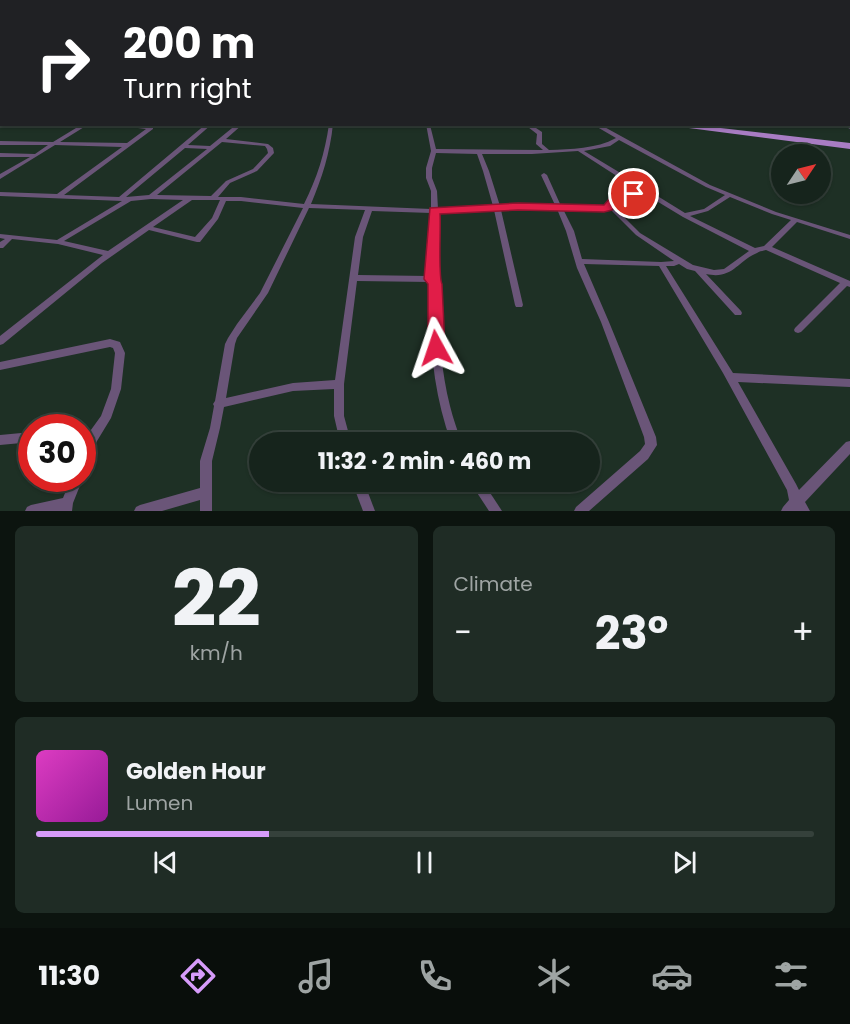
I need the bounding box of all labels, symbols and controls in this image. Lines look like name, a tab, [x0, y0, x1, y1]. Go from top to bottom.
text: 200 m	[123, 14, 255, 73]
icon: right	[24, 24, 102, 102]
text: Turn right	[123, 70, 252, 107]
north arrow	[771, 144, 831, 204]
map controls	[771, 144, 831, 204]
pin	[608, 168, 659, 219]
icon: arrive	[617, 177, 650, 210]
position arrow	[404, 316, 468, 380]
speed limit sign: 30	[18, 414, 96, 492]
text: 11:32 · 2 min · 460 m	[318, 446, 531, 477]
text: 22	[172, 544, 261, 653]
text: Climate	[454, 570, 533, 598]
text: 23°	[595, 602, 668, 665]
text: −	[454, 609, 472, 656]
text: +	[791, 609, 814, 656]
text: km/h	[190, 639, 243, 667]
text: Golden Hour	[126, 756, 266, 787]
text: Lumen	[126, 789, 193, 817]
icon: previous	[149, 846, 182, 879]
icon: pause	[408, 846, 441, 879]
icon: next	[668, 846, 701, 879]
icon: directions	[177, 955, 219, 997]
icon: music	[295, 955, 337, 997]
icon: phone	[414, 955, 456, 997]
icon: climate	[533, 955, 575, 997]
icon: car	[651, 955, 693, 997]
icon: filters	[770, 955, 812, 997]
text: 11:30	[38, 957, 100, 994]

